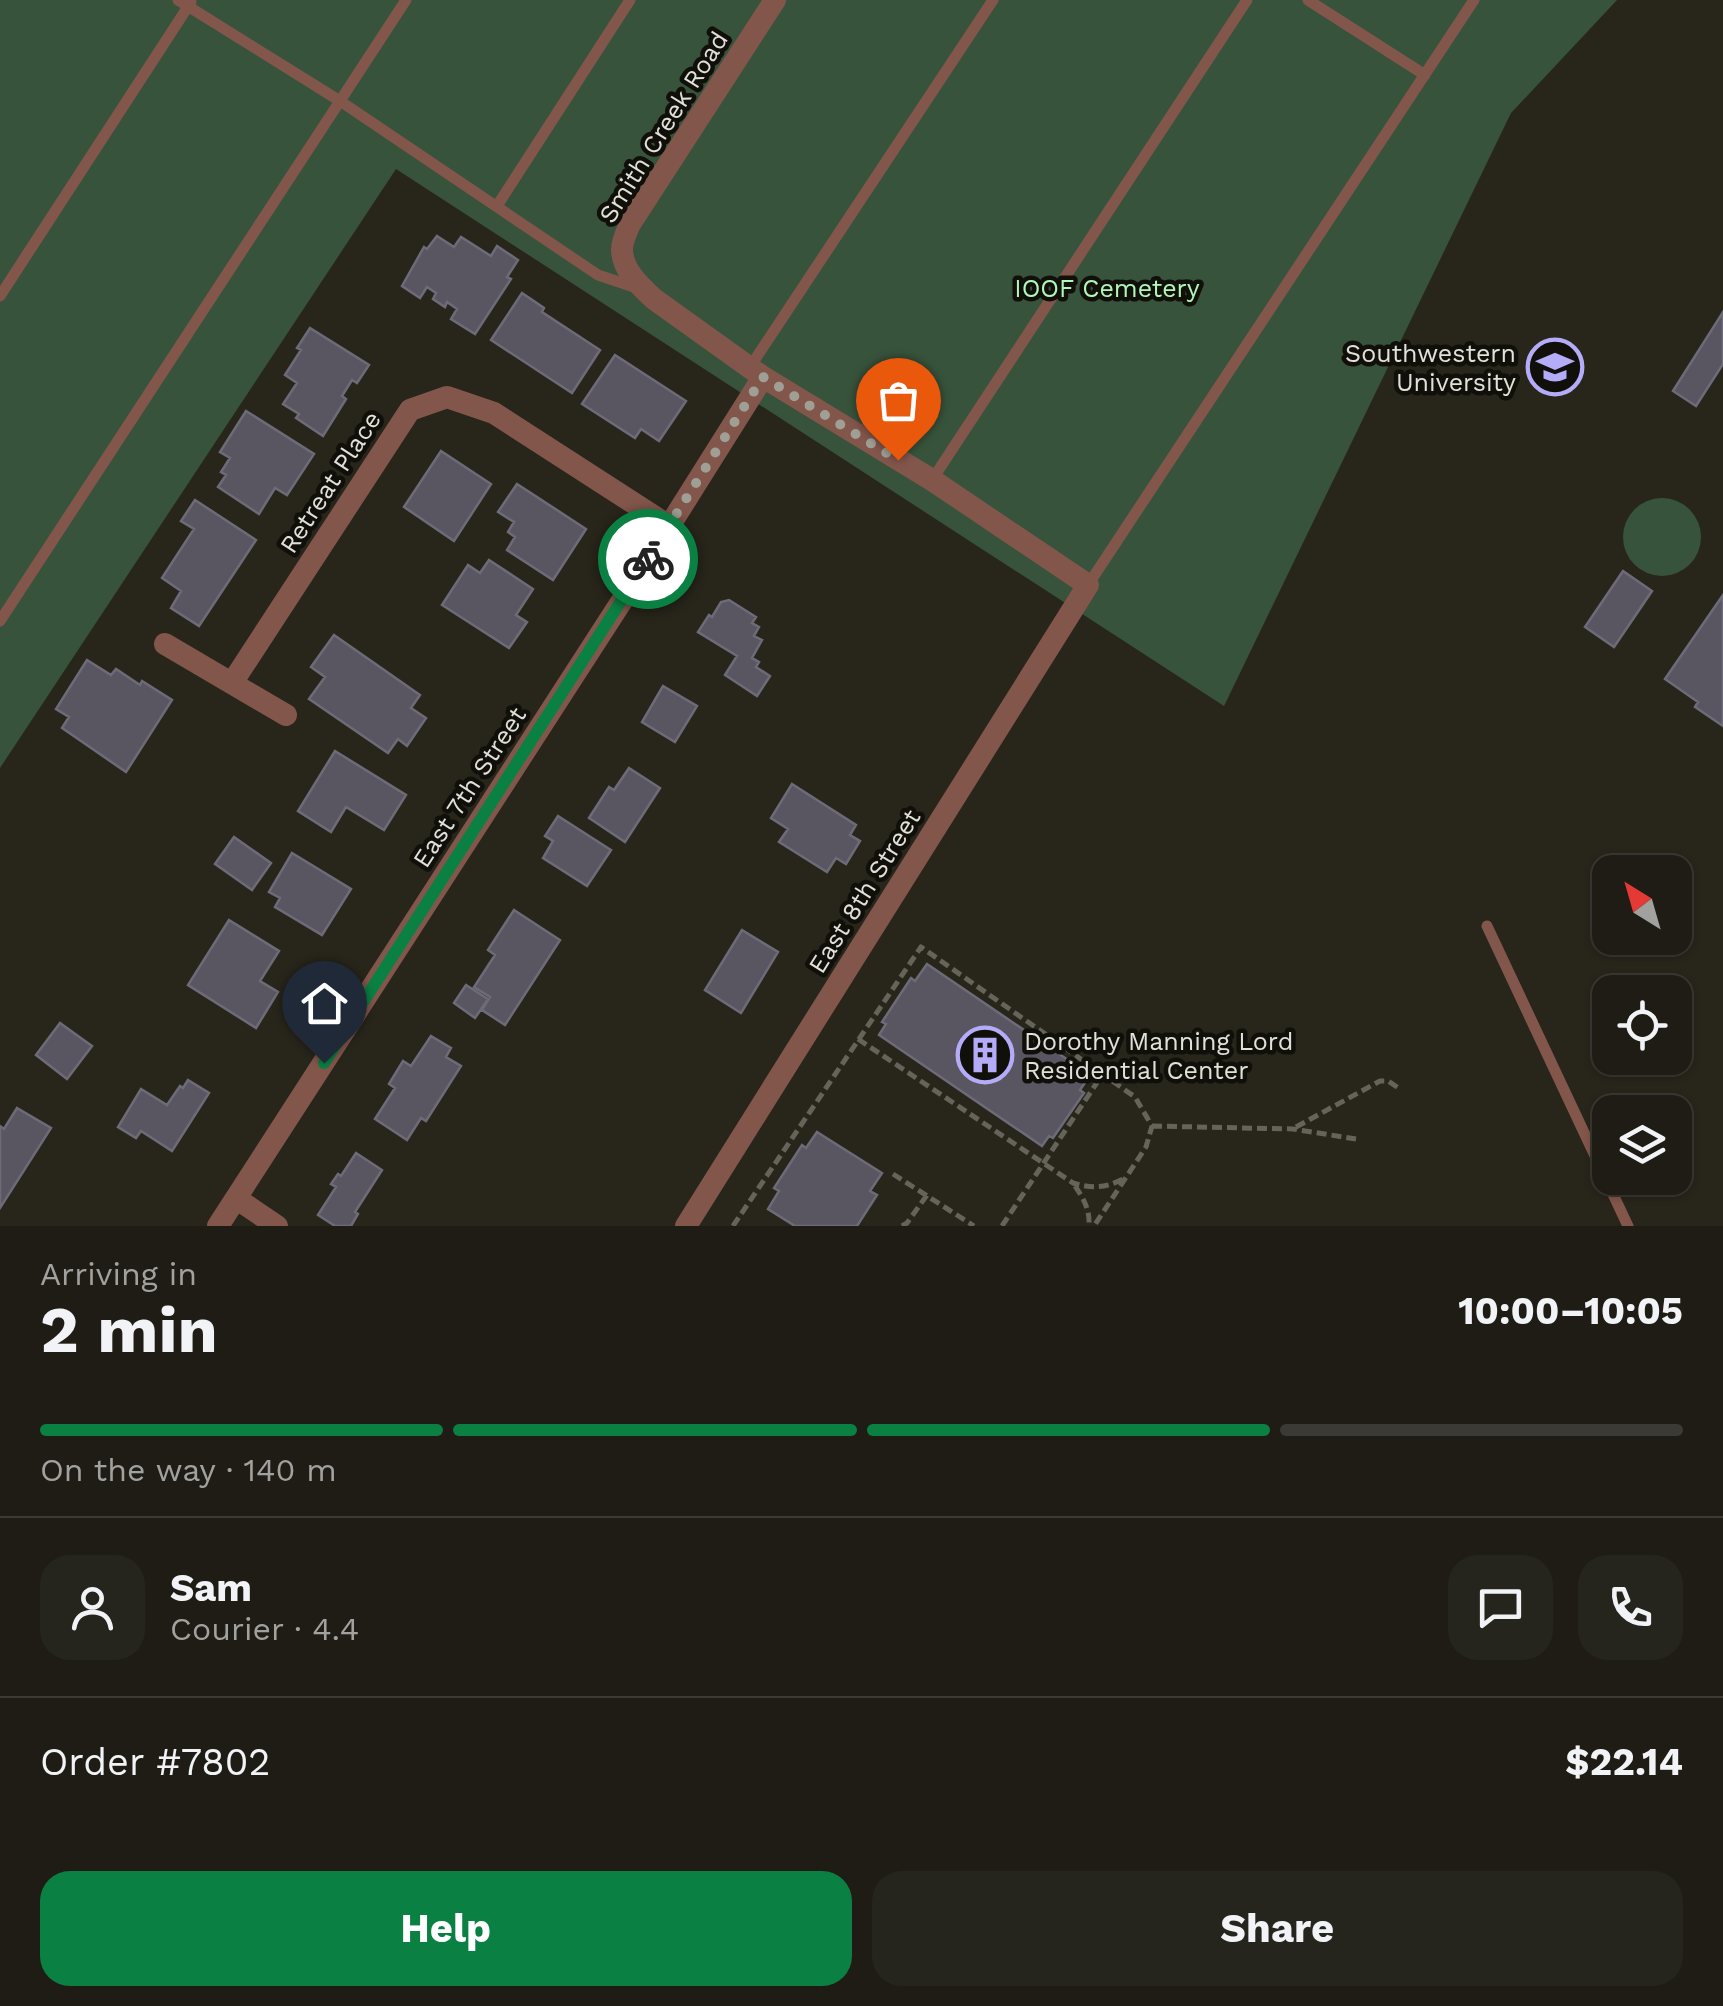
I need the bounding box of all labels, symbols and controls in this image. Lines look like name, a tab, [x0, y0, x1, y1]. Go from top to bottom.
street label: Smith Creek Road	[593, 26, 734, 228]
park label: IOOF Cemetery	[1014, 274, 1200, 303]
school or university icon: Southwestern University	[1525, 337, 1585, 397]
place label: Southwestern University	[1345, 339, 1516, 397]
pin	[856, 358, 941, 461]
icon: bag	[871, 373, 926, 428]
street label: Retreat Place	[274, 406, 387, 559]
courier	[598, 509, 698, 609]
icon: bike	[621, 532, 676, 587]
street label: East 7th Street	[407, 701, 532, 873]
street label: East 8th Street	[802, 804, 927, 978]
north arrow	[1592, 855, 1692, 955]
map controls	[1592, 855, 1692, 1195]
pin	[282, 961, 367, 1064]
button: locate	[1592, 975, 1692, 1075]
icon: home	[297, 976, 352, 1031]
building icon: Dorothy Manning Lord Residential Center	[955, 1025, 1015, 1085]
place label: Dorothy Manning Lord Residential Center	[1024, 1027, 1293, 1085]
button: layers	[1592, 1095, 1692, 1195]
text: Arriving in	[40, 1255, 197, 1293]
text: 10:00–10:05	[1458, 1289, 1683, 1333]
text: 2 min	[40, 1292, 218, 1368]
text: On the way · 140 m	[40, 1451, 337, 1489]
button: person	[40, 1555, 145, 1660]
button: chat	[1448, 1555, 1553, 1660]
button: phone	[1578, 1555, 1683, 1660]
text: Sam	[170, 1566, 252, 1610]
text: Courier · 4.4	[170, 1610, 359, 1648]
text: Order #7802	[40, 1740, 271, 1784]
text: $22.14	[1565, 1740, 1683, 1784]
button: Help	[40, 1871, 852, 1986]
button: Share	[872, 1871, 1683, 1986]

